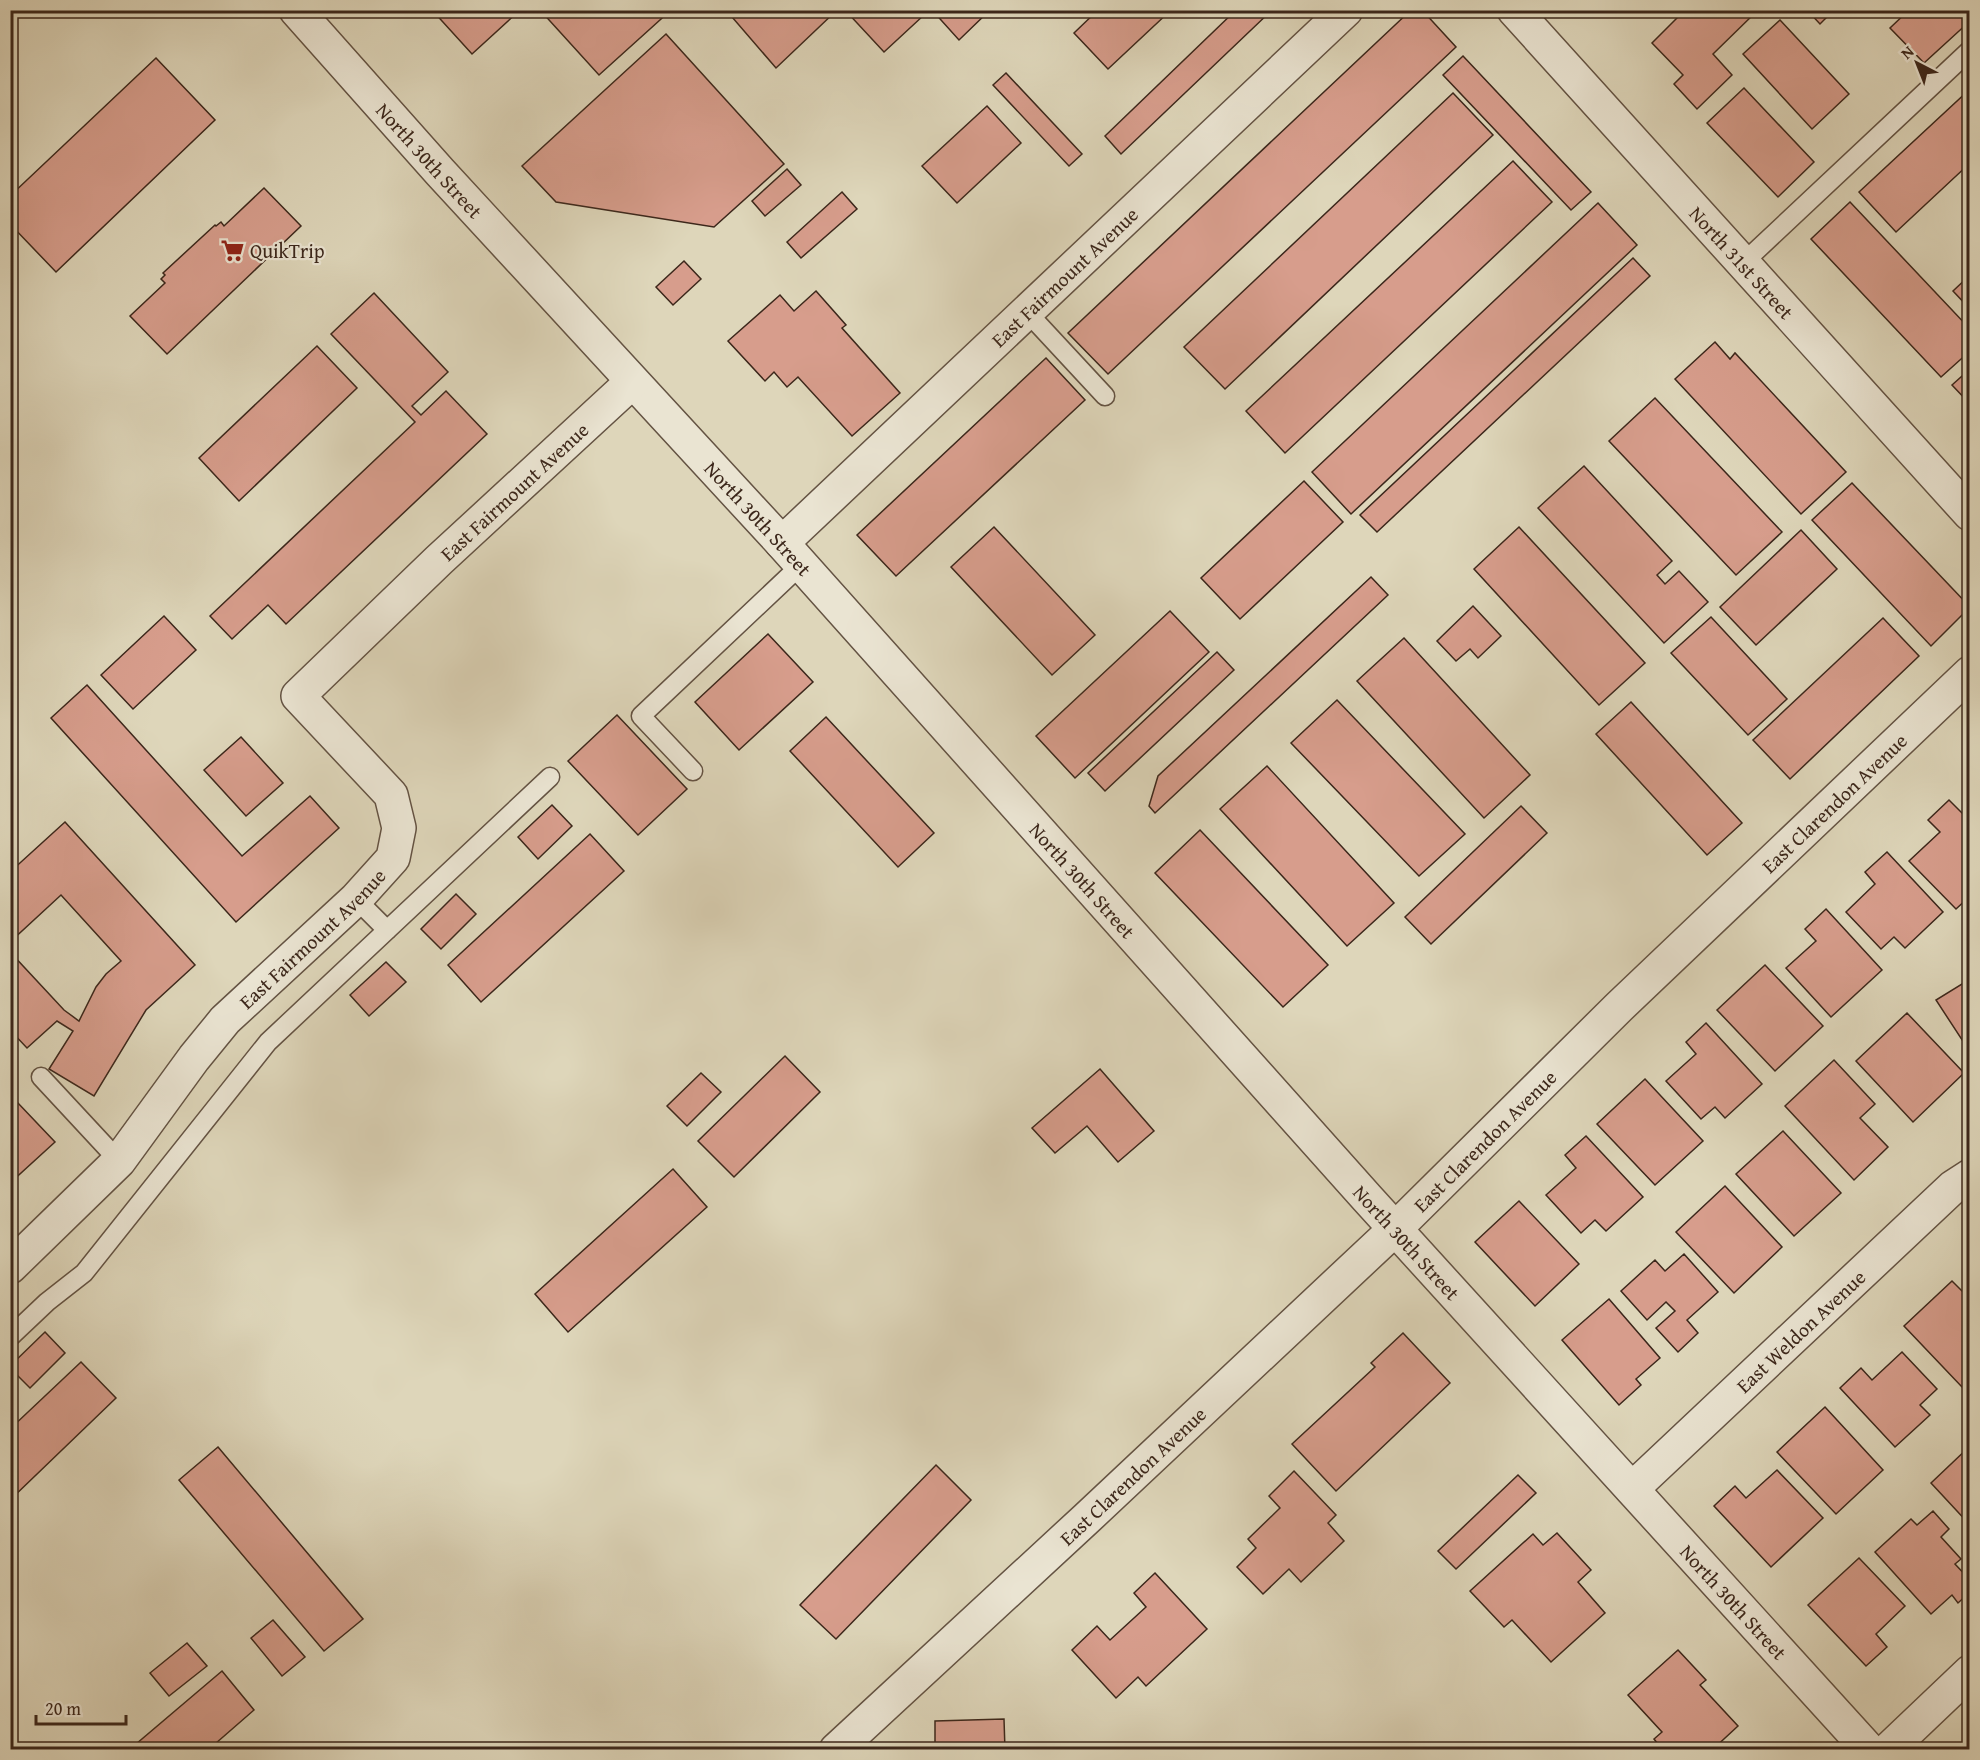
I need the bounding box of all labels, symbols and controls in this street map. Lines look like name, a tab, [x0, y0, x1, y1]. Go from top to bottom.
north arrow	[1887, 33, 1947, 93]
text: N	[1895, 39, 1919, 64]
street label: North 30th Street	[370, 96, 490, 224]
street label: North 31st Street	[1683, 199, 1801, 325]
street label: East Fairmount Avenue	[984, 200, 1144, 353]
place label: QuikTrip	[250, 236, 325, 265]
supermarket icon: QuikTrip	[219, 237, 245, 263]
street label: East Fairmount Avenue	[433, 415, 594, 567]
street label: North 30th Street	[698, 454, 819, 582]
street label: East Clarendon Avenue	[1754, 726, 1913, 879]
street label: North 30th Street	[1023, 815, 1143, 944]
street label: East Fairmount Avenue	[232, 861, 392, 1015]
street label: East Clarendon Avenue	[1406, 1063, 1563, 1218]
street label: North 30th Street	[1347, 1178, 1467, 1306]
street label: East Weldon Avenue	[1729, 1262, 1871, 1399]
street label: East Clarendon Avenue	[1053, 1399, 1212, 1551]
street label: North 30th Street	[1674, 1537, 1794, 1666]
scale bar	[36, 1688, 126, 1726]
text: 20 m	[45, 1695, 81, 1722]

